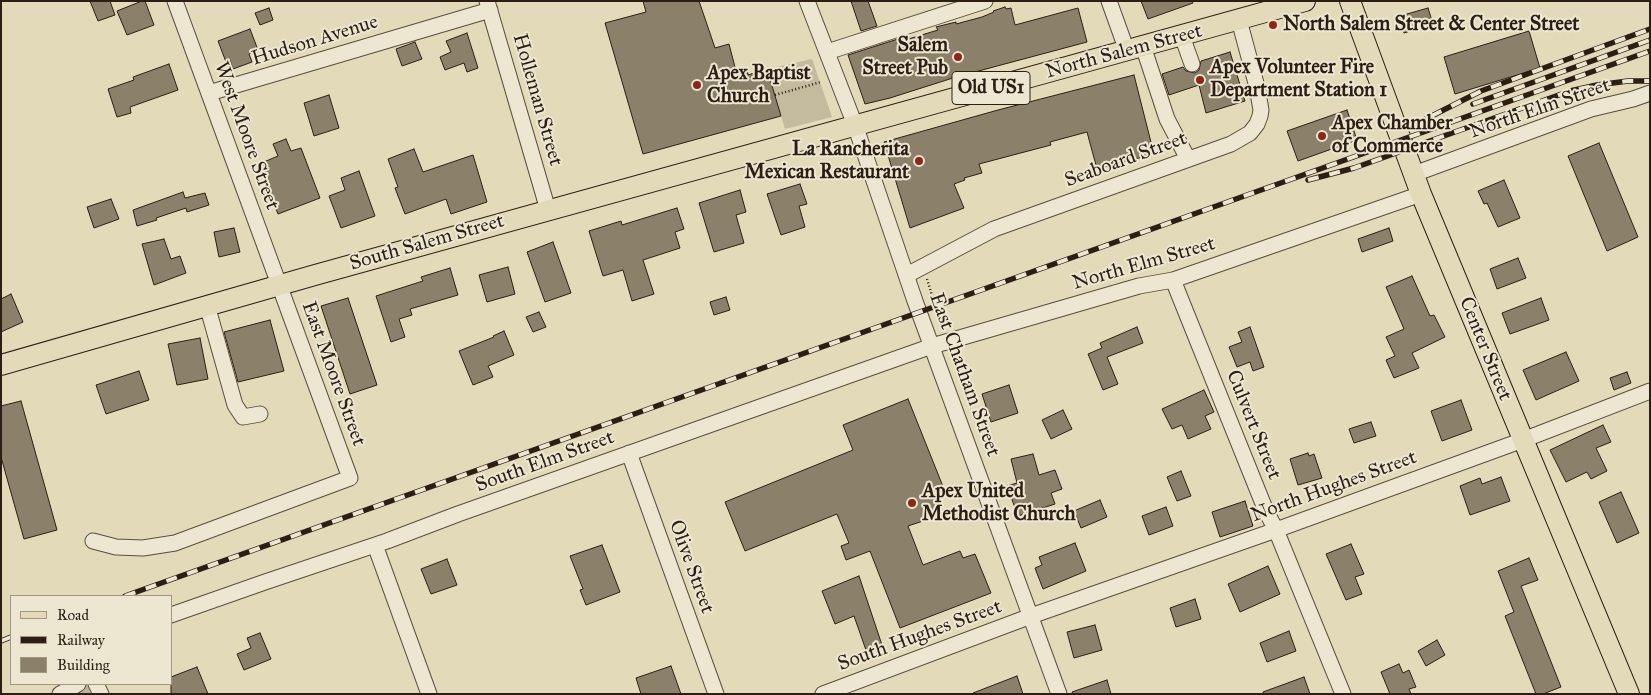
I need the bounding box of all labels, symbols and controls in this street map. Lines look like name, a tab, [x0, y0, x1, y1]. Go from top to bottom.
street label: Hudson Avenue	[249, 10, 381, 72]
place label: North Salem Street & Center Street	[1283, 13, 1579, 37]
marker: North Salem Street & Center Street	[1267, 19, 1279, 31]
street label: North Salem Street	[1043, 20, 1205, 84]
street label: Holleman Street	[507, 31, 567, 169]
place label: Salem Street Pub	[862, 34, 948, 81]
marker: Salem Street Pub	[952, 51, 964, 63]
place label: Apex Volunteer Fire Department Station 1	[1210, 56, 1387, 103]
street label: West Moore Street	[208, 59, 284, 213]
place label: Apex Baptist Church	[707, 62, 811, 109]
road number: Old US1	[952, 72, 1030, 105]
marker: Apex Volunteer Fire Department Station 1	[1194, 74, 1206, 86]
street label: North Elm Street	[1466, 74, 1614, 144]
marker: Apex Baptist Church	[691, 79, 703, 91]
place label: Apex Chamber of Commerce	[1332, 112, 1452, 159]
street label: Seaboard Street	[1062, 127, 1190, 193]
marker: Apex Chamber of Commerce	[1316, 130, 1328, 142]
place label: La Rancherita Mexican Restaurant	[744, 138, 909, 185]
marker: La Rancherita Mexican Restaurant	[913, 155, 925, 167]
street label: South Salem Street	[347, 210, 507, 276]
street label: North Elm Street	[1070, 232, 1218, 296]
street label: East Chatham Street	[923, 290, 1005, 460]
street label: Center Street	[1453, 294, 1517, 404]
street label: East Moore Street	[296, 299, 370, 449]
street label: Culvert Street	[1220, 367, 1286, 483]
street label: South Elm Street	[473, 426, 617, 498]
street label: North Hughes Street	[1248, 446, 1420, 528]
place label: Apex United Methodist Church	[922, 480, 1076, 527]
marker: Apex United Methodist Church	[906, 497, 918, 509]
street label: Olive Street	[663, 517, 719, 617]
legend	[10, 595, 172, 685]
street label: South Hughes Street	[835, 595, 1005, 677]
text: Road	[57, 606, 89, 624]
text: Railway	[57, 631, 105, 649]
text: Building	[57, 656, 110, 674]

